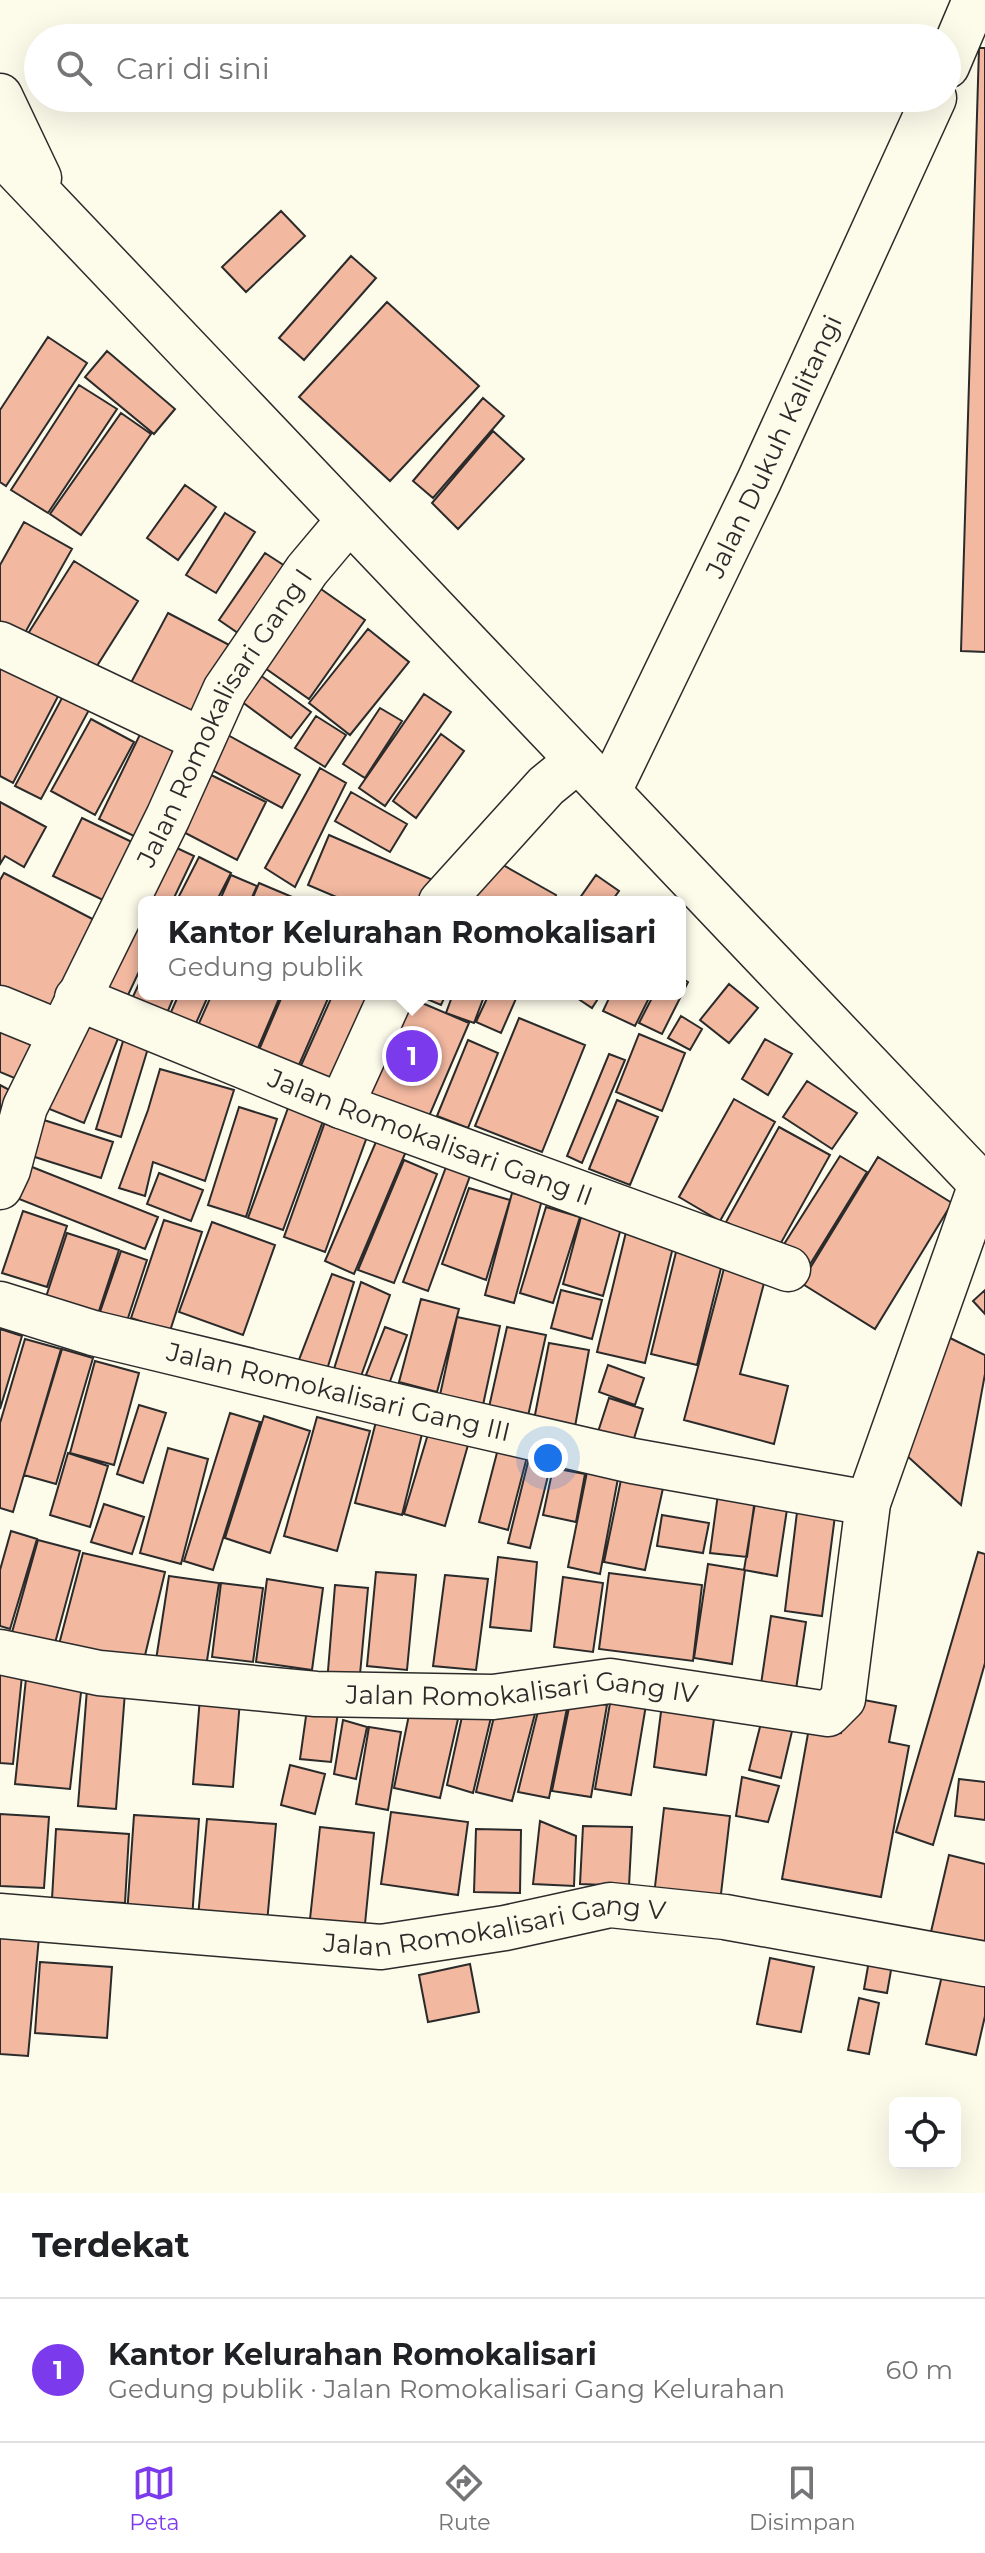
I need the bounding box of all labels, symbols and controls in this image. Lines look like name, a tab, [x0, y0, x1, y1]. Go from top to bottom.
search box	[24, 24, 961, 112]
icon: search	[52, 46, 96, 90]
text: Cari di sini	[116, 50, 270, 87]
street label: Jalan Dukuh Kalitangi	[698, 310, 849, 584]
street label: Jalan Romokalisari Gang I	[130, 562, 319, 873]
popup	[138, 896, 686, 1000]
text: Kantor Kelurahan Romokalisari	[168, 914, 656, 951]
text: Gedung publik	[168, 951, 363, 983]
pin: 1	[386, 1026, 438, 1086]
street label: Jalan Romokalisari Gang II	[262, 1062, 597, 1212]
street label: Jalan Romokalisari Gang III	[163, 1335, 513, 1448]
your location	[528, 1438, 568, 1478]
street label: Jalan Romokalisari Gang IV	[344, 1664, 701, 1713]
street label: Jalan Romokalisari Gang V	[321, 1889, 668, 1964]
map controls	[889, 2097, 961, 2169]
button: locate	[889, 2097, 961, 2169]
text: Terdekat	[32, 2224, 190, 2266]
text: Kantor Kelurahan Romokalisari	[108, 2336, 597, 2373]
text: 1	[53, 2354, 63, 2386]
text: 60 m	[886, 2354, 953, 2386]
text: Gedung publik · Jalan Romokalisari Gang Kelurahan	[108, 2373, 785, 2405]
tab: Peta	[129, 2461, 180, 2536]
tab: Rute	[438, 2461, 490, 2536]
tab: Disimpan	[749, 2461, 856, 2536]

